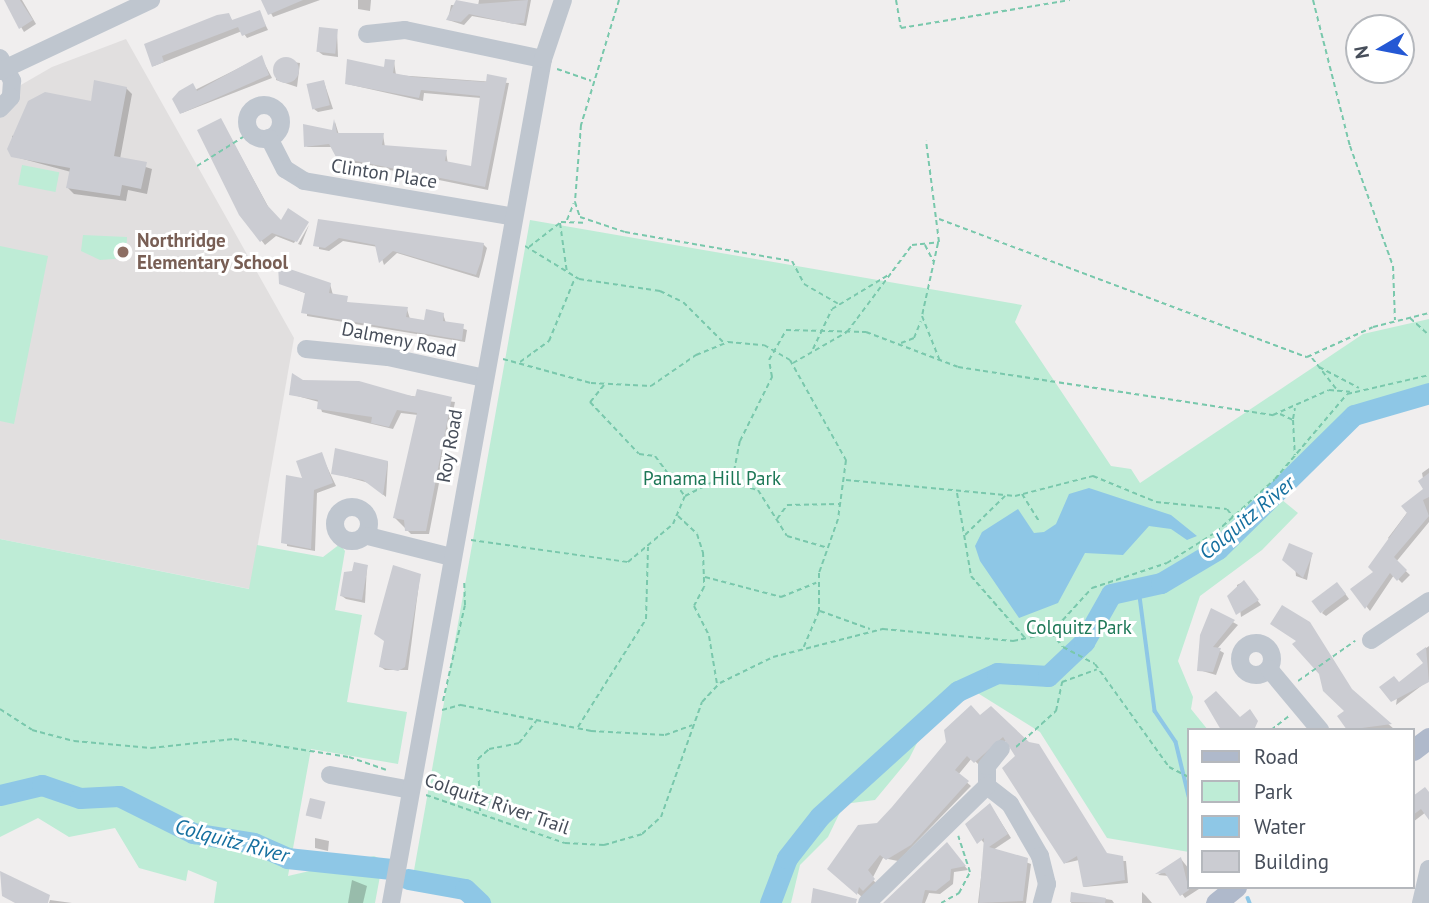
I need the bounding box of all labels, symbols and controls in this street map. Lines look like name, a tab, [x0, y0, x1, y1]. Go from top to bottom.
north arrow	[1345, 14, 1415, 84]
text: N	[1348, 44, 1374, 61]
street label: Clinton Place	[329, 154, 439, 194]
place label: Northridge Elementary School	[137, 230, 289, 274]
marker: Northridge Elementary School	[115, 244, 131, 260]
street label: Dalmeny Road	[339, 318, 459, 362]
street label: Roy Road	[432, 407, 468, 485]
park label: Panama Hill Park	[643, 468, 781, 490]
water label: Colquitz River	[1194, 471, 1300, 565]
park label: Colquitz Park	[1026, 617, 1132, 639]
legend	[1188, 728, 1415, 889]
text: Road	[1254, 743, 1298, 770]
street label: Colquitz River Trail	[421, 768, 573, 840]
text: Park	[1254, 778, 1293, 805]
text: Water	[1254, 813, 1306, 840]
water label: Colquitz River	[172, 814, 292, 868]
text: Building	[1254, 848, 1329, 875]

